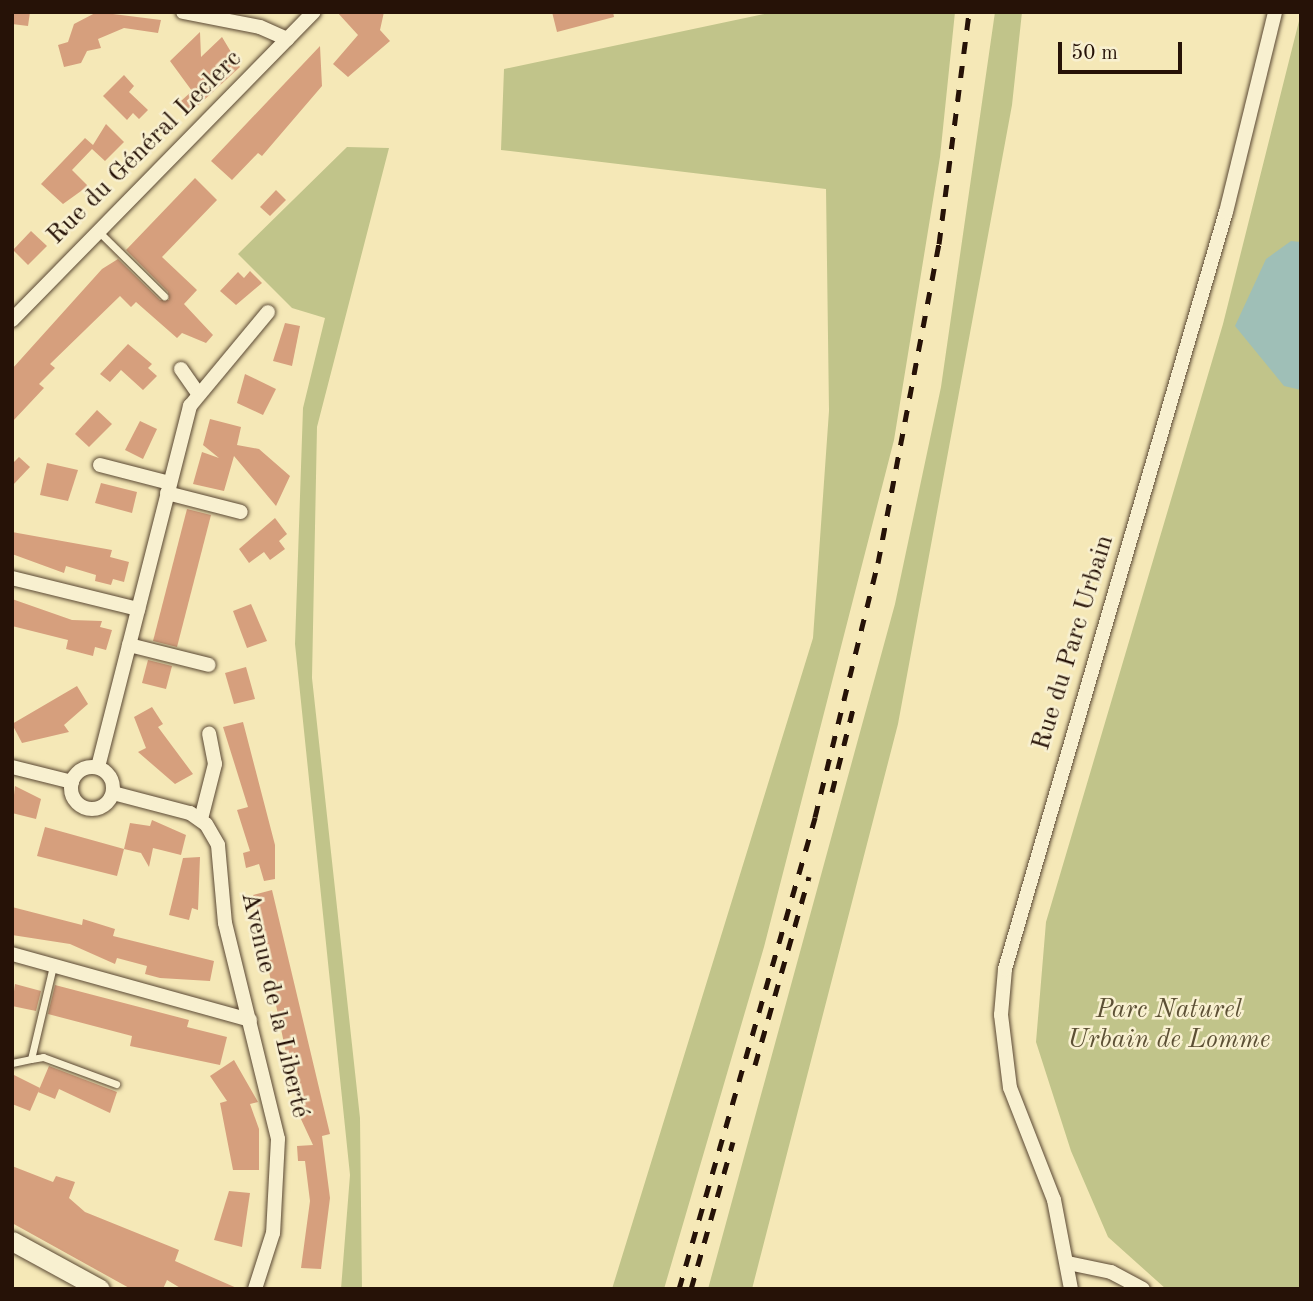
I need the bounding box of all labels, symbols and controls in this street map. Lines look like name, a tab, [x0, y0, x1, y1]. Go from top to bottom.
scale bar	[1061, 28, 1185, 72]
text: 50 m	[1071, 43, 1118, 64]
street label: Rue du Général Leclerc	[41, 44, 249, 252]
street label: Rue du Parc Urbain	[1026, 532, 1122, 754]
street label: Avenue de la Liberté	[233, 889, 315, 1121]
park label: Parc Naturel Urbain de Lomme	[1068, 995, 1270, 1056]

